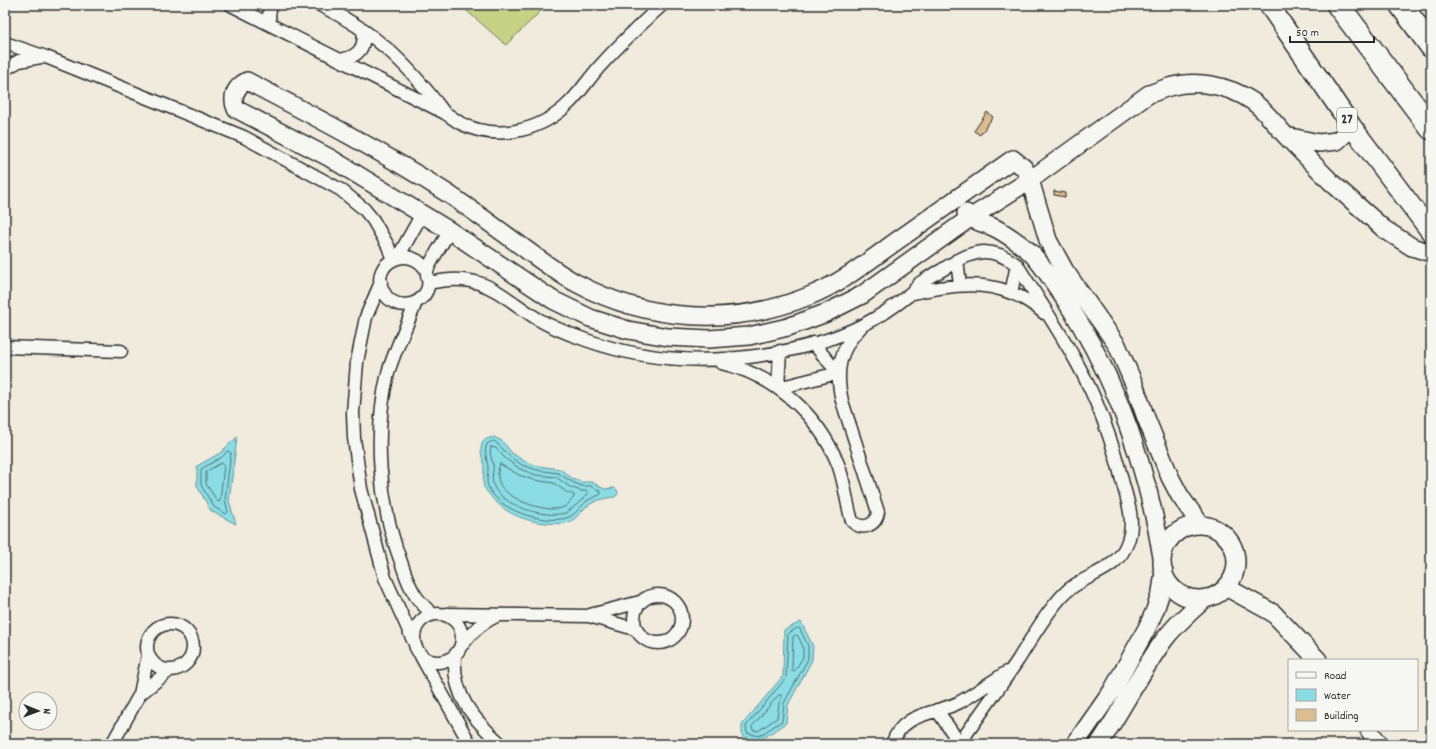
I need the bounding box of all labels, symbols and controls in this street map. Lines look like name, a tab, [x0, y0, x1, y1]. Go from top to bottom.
scale bar	[1290, 18, 1374, 44]
text: 50 m	[1296, 25, 1319, 42]
road number: 27	[1337, 108, 1357, 132]
legend	[1288, 659, 1418, 731]
text: Road	[1324, 668, 1346, 685]
text: Water	[1324, 688, 1351, 705]
north arrow	[18, 691, 58, 731]
text: N	[38, 708, 54, 715]
text: Building	[1324, 708, 1359, 725]

